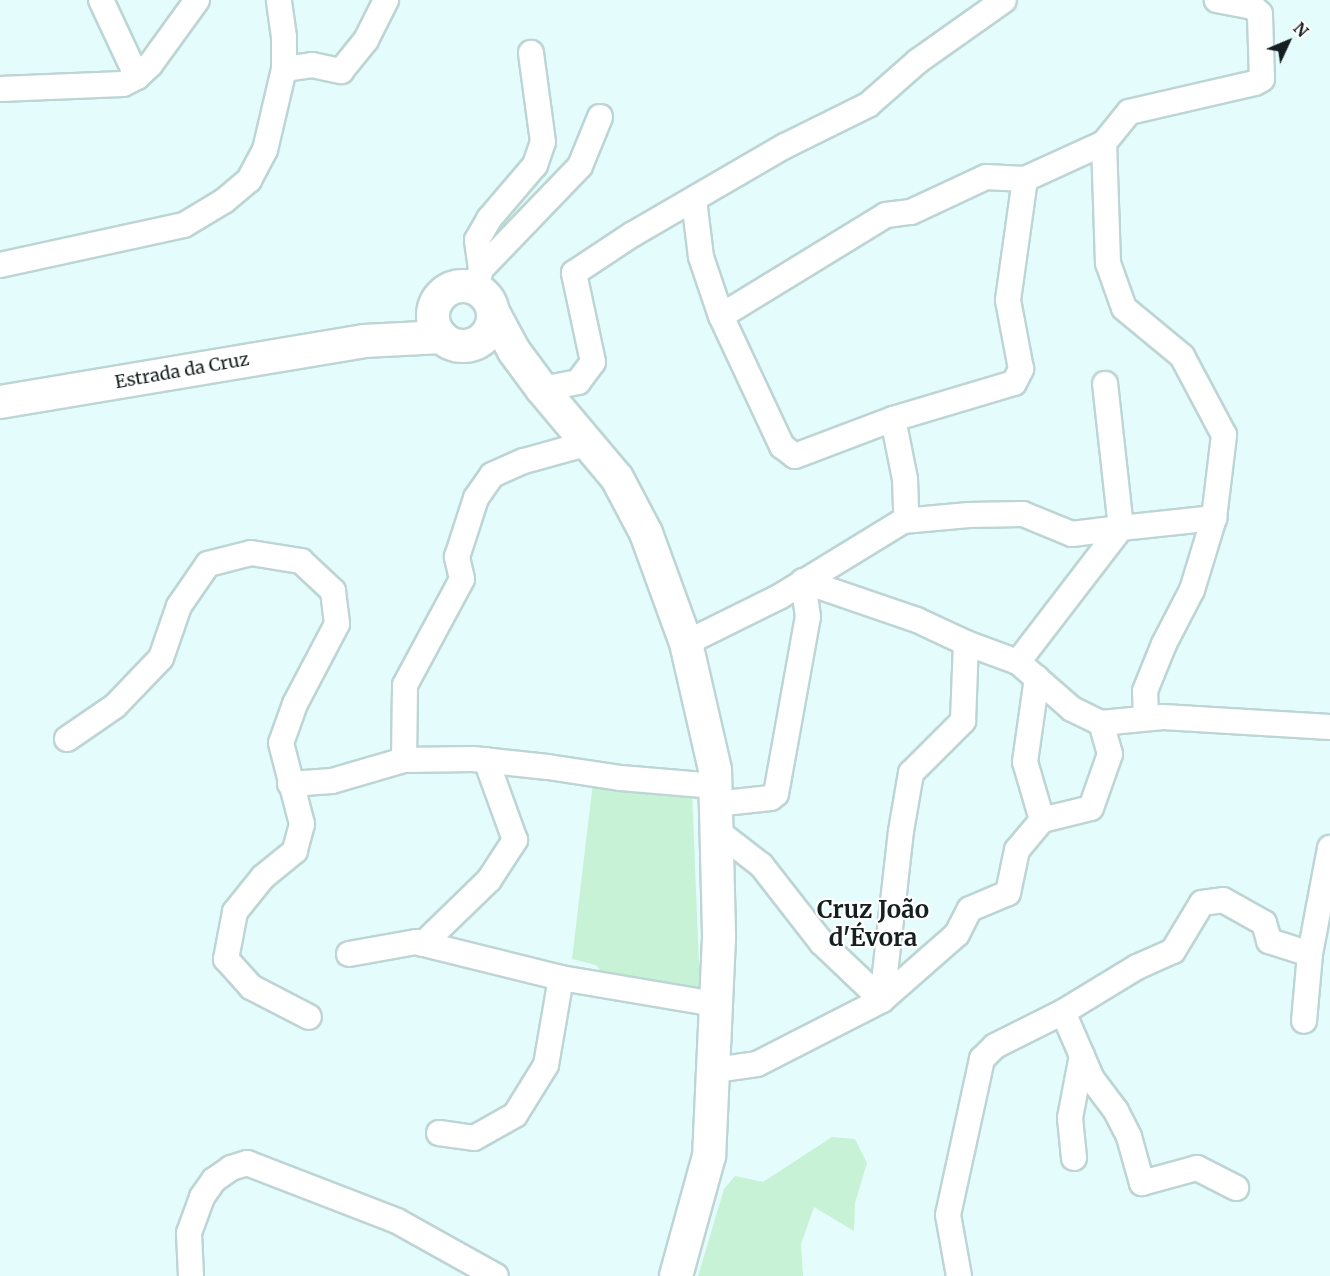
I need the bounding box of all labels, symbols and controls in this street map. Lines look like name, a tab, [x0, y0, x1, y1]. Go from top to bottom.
north arrow	[1258, 12, 1318, 72]
text: N	[1289, 18, 1313, 41]
street label: Estrada da Cruz	[113, 349, 251, 393]
district label: Cruz João d'Évora	[817, 896, 929, 952]

